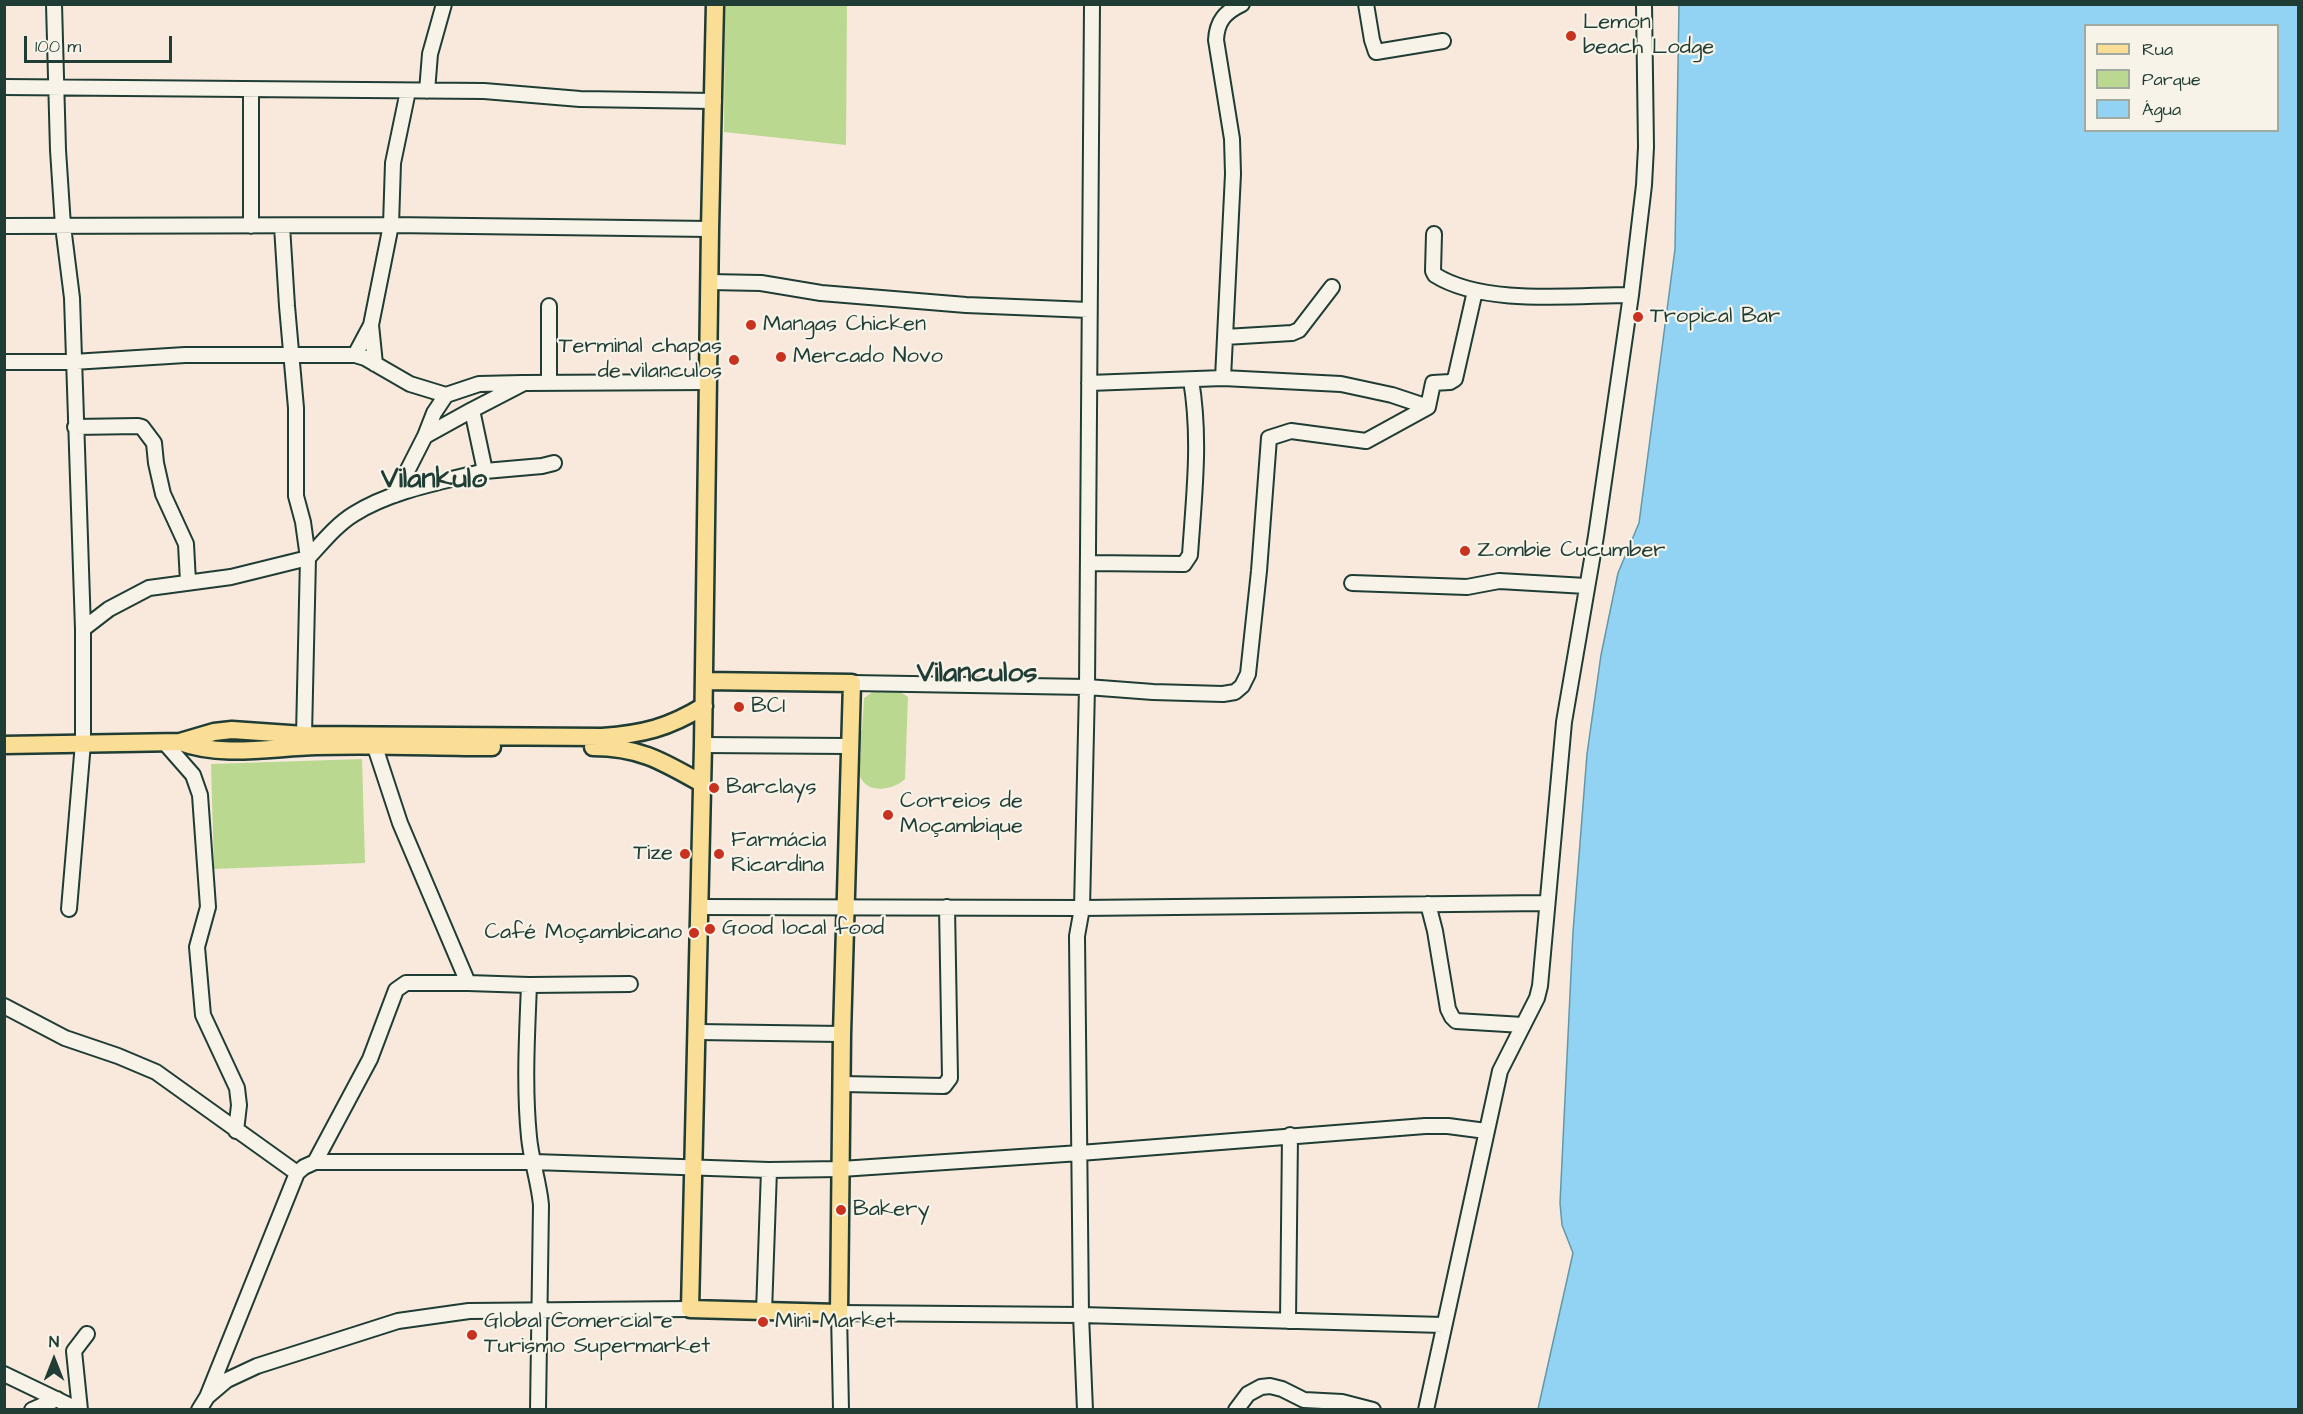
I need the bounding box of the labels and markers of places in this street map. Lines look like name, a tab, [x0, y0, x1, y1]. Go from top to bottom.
place label: Lemon beach Lodge	[1583, 10, 1714, 62]
marker: Lemon beach Lodge	[1564, 29, 1578, 43]
place label: Tropical Bar	[1650, 304, 1780, 330]
marker: Tropical Bar	[1631, 310, 1645, 324]
place label: Mangas Chicken	[763, 312, 926, 338]
marker: Mangas Chicken	[744, 318, 758, 332]
place label: Terminal chapas de vilanculos	[559, 334, 722, 386]
place label: Mercado Novo	[793, 344, 943, 370]
marker: Mercado Novo	[774, 350, 788, 364]
marker: Terminal chapas de vilanculos	[727, 353, 741, 367]
place label: Zombie Cucumber	[1477, 538, 1666, 564]
marker: Zombie Cucumber	[1458, 544, 1472, 558]
place label: BCI	[751, 694, 786, 720]
marker: BCI	[732, 700, 746, 714]
place label: Barclays	[726, 775, 817, 801]
marker: Barclays	[707, 781, 721, 795]
place label: Correios de Moçambique	[900, 789, 1023, 840]
marker: Correios de Moçambique	[881, 808, 895, 822]
place label: Farmácia Ricardina	[731, 828, 826, 879]
place label: Tize	[633, 841, 673, 867]
marker: Tize	[678, 847, 692, 861]
marker: Farmácia Ricardina	[712, 847, 726, 861]
place label: Good local food	[722, 916, 884, 942]
place label: Café Moçambicano	[484, 920, 682, 946]
marker: Good local food	[703, 922, 717, 936]
marker: Café Moçambicano	[687, 926, 701, 940]
place label: Bakery	[853, 1197, 929, 1223]
marker: Bakery	[834, 1203, 848, 1217]
place label: Global Comercial e Turismo Supermarket	[484, 1309, 710, 1360]
place label: Mini Market	[775, 1309, 896, 1335]
marker: Mini Market	[756, 1315, 770, 1329]
marker: Global Comercial e Turismo Supermarket	[465, 1328, 479, 1342]

